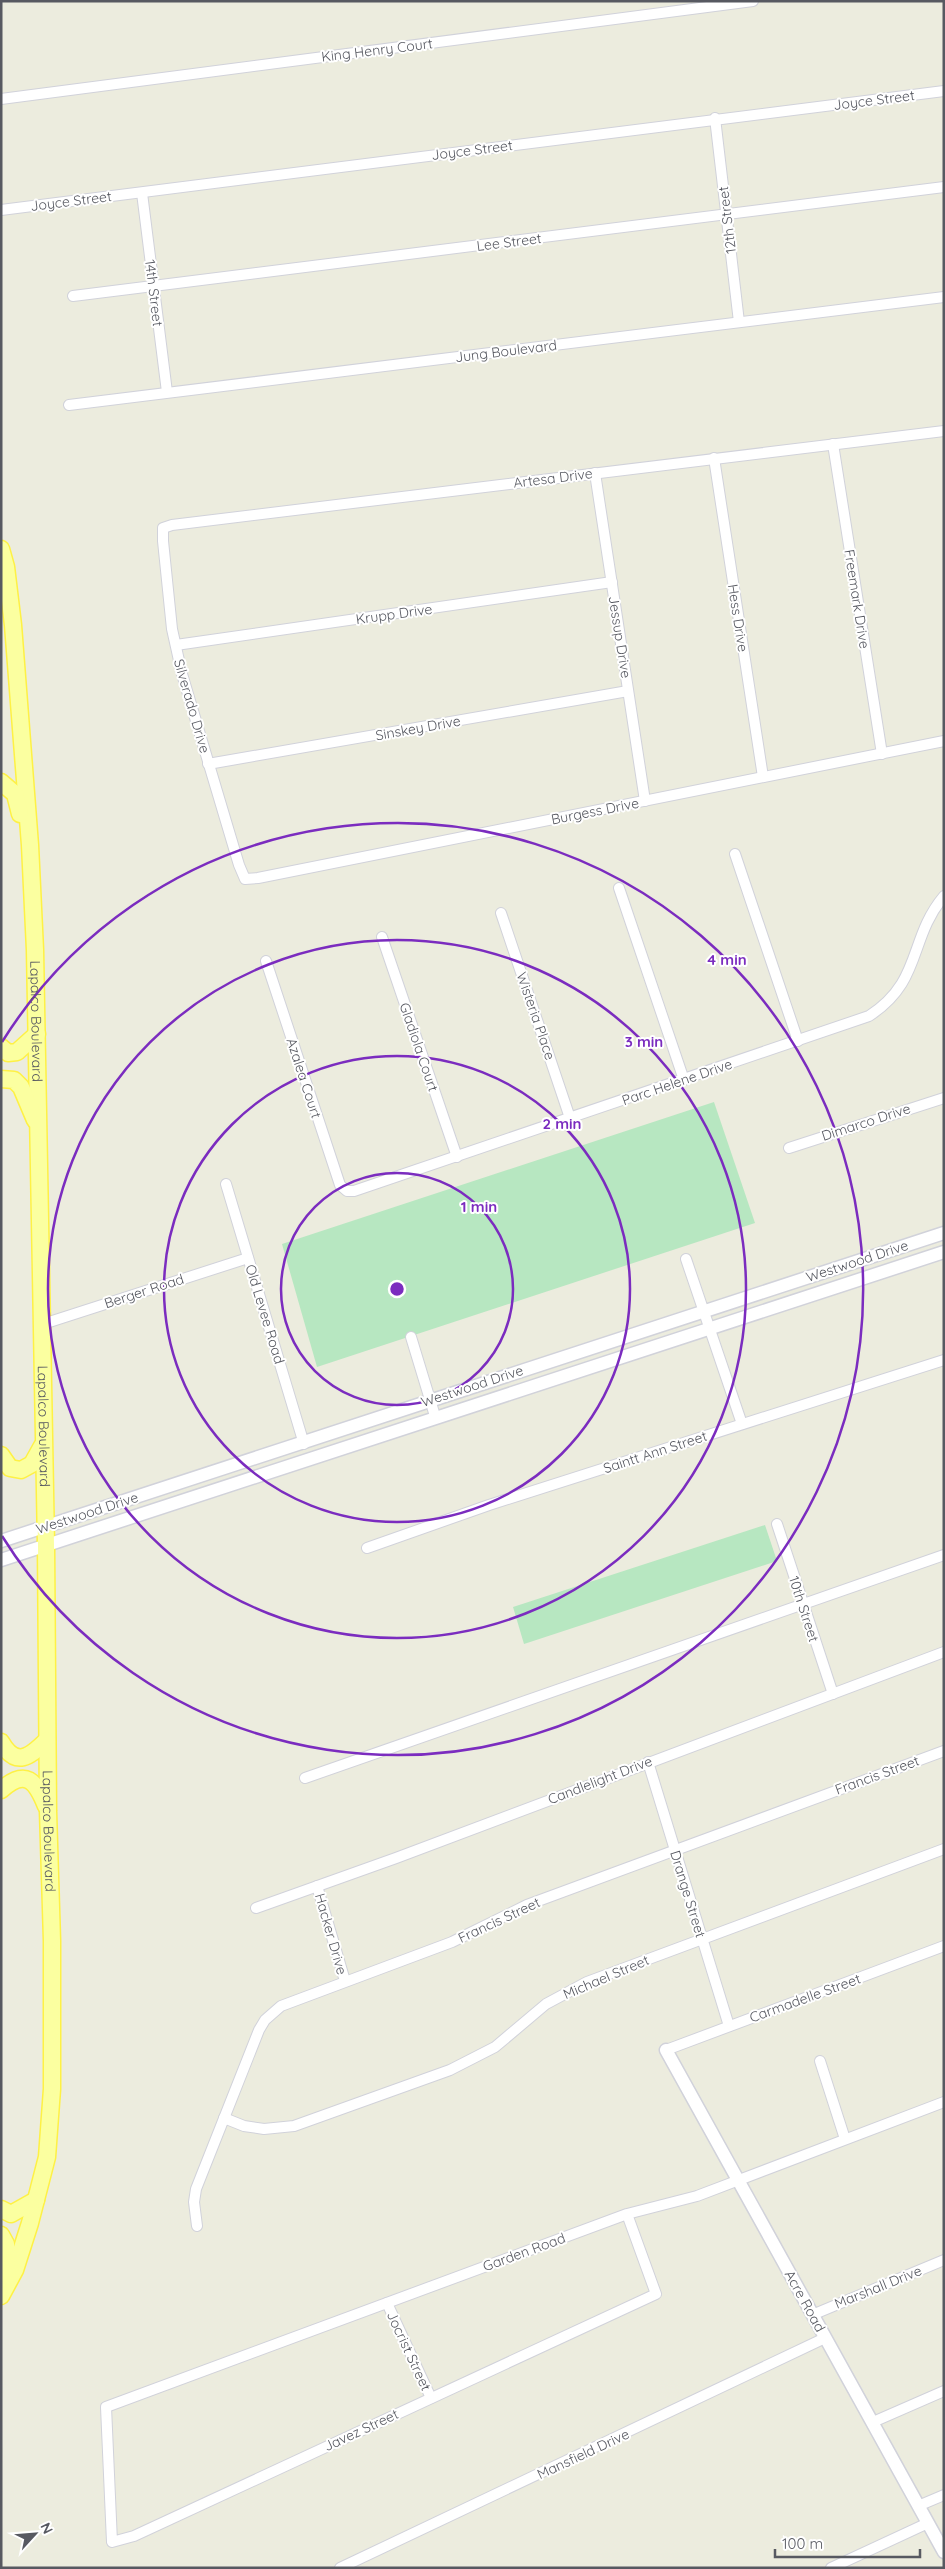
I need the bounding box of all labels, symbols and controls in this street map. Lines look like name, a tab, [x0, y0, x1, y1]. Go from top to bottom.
street label: King Henry Court	[320, 34, 434, 66]
street label: Joyce Street	[832, 86, 916, 114]
street label: Joyce Street	[430, 136, 514, 164]
street label: 12th Street	[714, 185, 740, 255]
street label: Joyce Street	[29, 187, 113, 215]
street label: Lee Street	[475, 229, 543, 255]
street label: 14th Street	[141, 259, 167, 328]
street label: Jung Boulevard	[454, 336, 558, 366]
street label: Artesa Drive	[512, 464, 594, 492]
street label: Freemark Drive	[840, 548, 874, 650]
street label: Hess Drive	[724, 583, 752, 653]
street label: Jessup Drive	[605, 595, 635, 679]
street label: Krupp Drive	[355, 600, 434, 628]
street label: Silverado Drive	[170, 657, 214, 755]
street label: Sinskey Drive	[374, 712, 462, 744]
street label: Burgess Drive	[549, 794, 641, 828]
text: 4 min	[707, 950, 747, 969]
street label: Lapalco Boulevard	[26, 960, 46, 1082]
street label: Wisteria Place	[513, 970, 559, 1062]
street label: Gladiola Court	[395, 1000, 443, 1094]
text: 3 min	[625, 1032, 663, 1051]
street label: Azalea Court	[283, 1036, 326, 1121]
street label: Parc Helene Drive	[620, 1055, 735, 1109]
street label: Dimarco Drive	[819, 1099, 913, 1145]
text: 2 min	[542, 1114, 582, 1133]
text: 1 min	[461, 1197, 497, 1216]
street label: Westwood Drive	[804, 1236, 911, 1286]
street label: Old Levee Road	[241, 1262, 289, 1366]
street label: Berger Road	[102, 1270, 186, 1312]
centre of rings	[388, 1280, 406, 1298]
street label: Westwood Drive	[419, 1361, 526, 1411]
street label: Lapalco Boulevard	[34, 1365, 54, 1487]
street label: Saintt Ann Street	[601, 1427, 709, 1477]
street label: Westwood Drive	[34, 1488, 141, 1538]
street label: 10th Street	[785, 1574, 823, 1644]
street label: Francis Street	[832, 1751, 922, 1799]
street label: Candlelight Drive	[545, 1752, 655, 1808]
street label: Lapalco Boulevard	[39, 1770, 59, 1892]
street label: Drange Street	[666, 1848, 710, 1940]
street label: Hacker Drive	[311, 1891, 351, 1977]
street label: Francis Street	[455, 1893, 543, 1947]
street label: Michael Street	[560, 1951, 652, 2003]
street label: Carmadelle Street	[747, 1969, 863, 2026]
street label: Garden Road	[480, 2229, 568, 2275]
street label: Marshall Drive	[832, 2261, 924, 2313]
street label: Acre Road	[781, 2267, 829, 2335]
street label: Jocrist Street	[383, 2308, 435, 2394]
street label: Javez Street	[321, 2405, 401, 2455]
street label: Mansfield Drive	[534, 2425, 632, 2483]
north arrow	[10, 2509, 60, 2559]
text: N	[36, 2520, 57, 2537]
scale bar	[775, 2526, 920, 2558]
text: 100 m	[782, 2534, 823, 2553]

